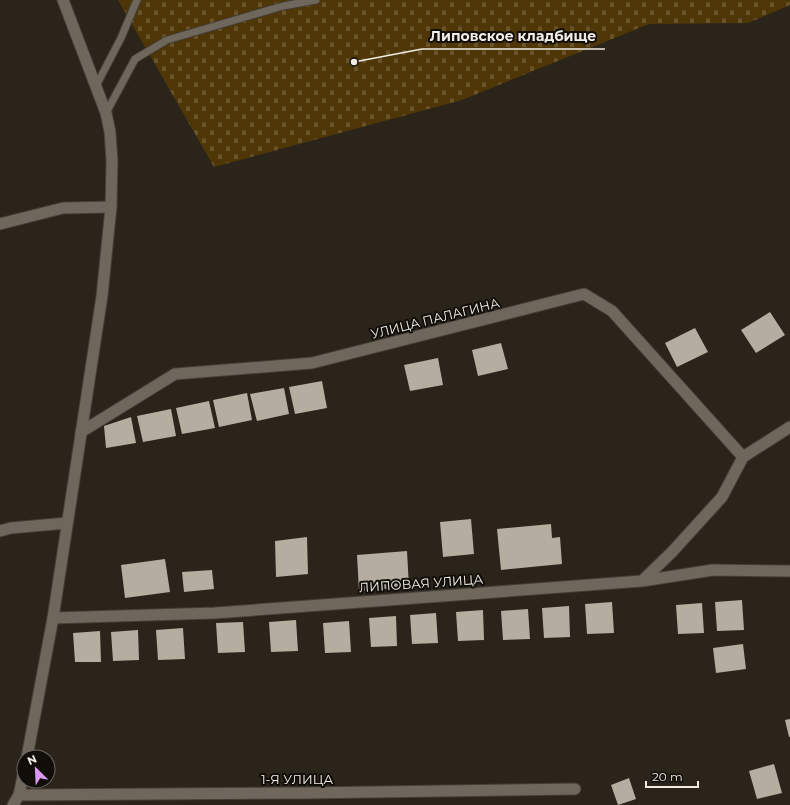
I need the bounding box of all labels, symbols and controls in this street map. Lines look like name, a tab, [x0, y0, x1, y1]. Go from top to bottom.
callout: Липовское кладбище	[422, 23, 605, 49]
text: Липовское кладбище	[430, 27, 596, 45]
street label: УЛИЦА ПАЛАГИНА	[369, 294, 501, 342]
street label: ЛИПОВАЯ УЛИЦА	[358, 571, 484, 595]
north arrow	[16, 749, 56, 789]
text: N	[25, 752, 39, 768]
scale bar	[646, 763, 698, 789]
text: 20 m	[652, 769, 683, 784]
street label: 1-Я УЛИЦА	[261, 771, 333, 787]

